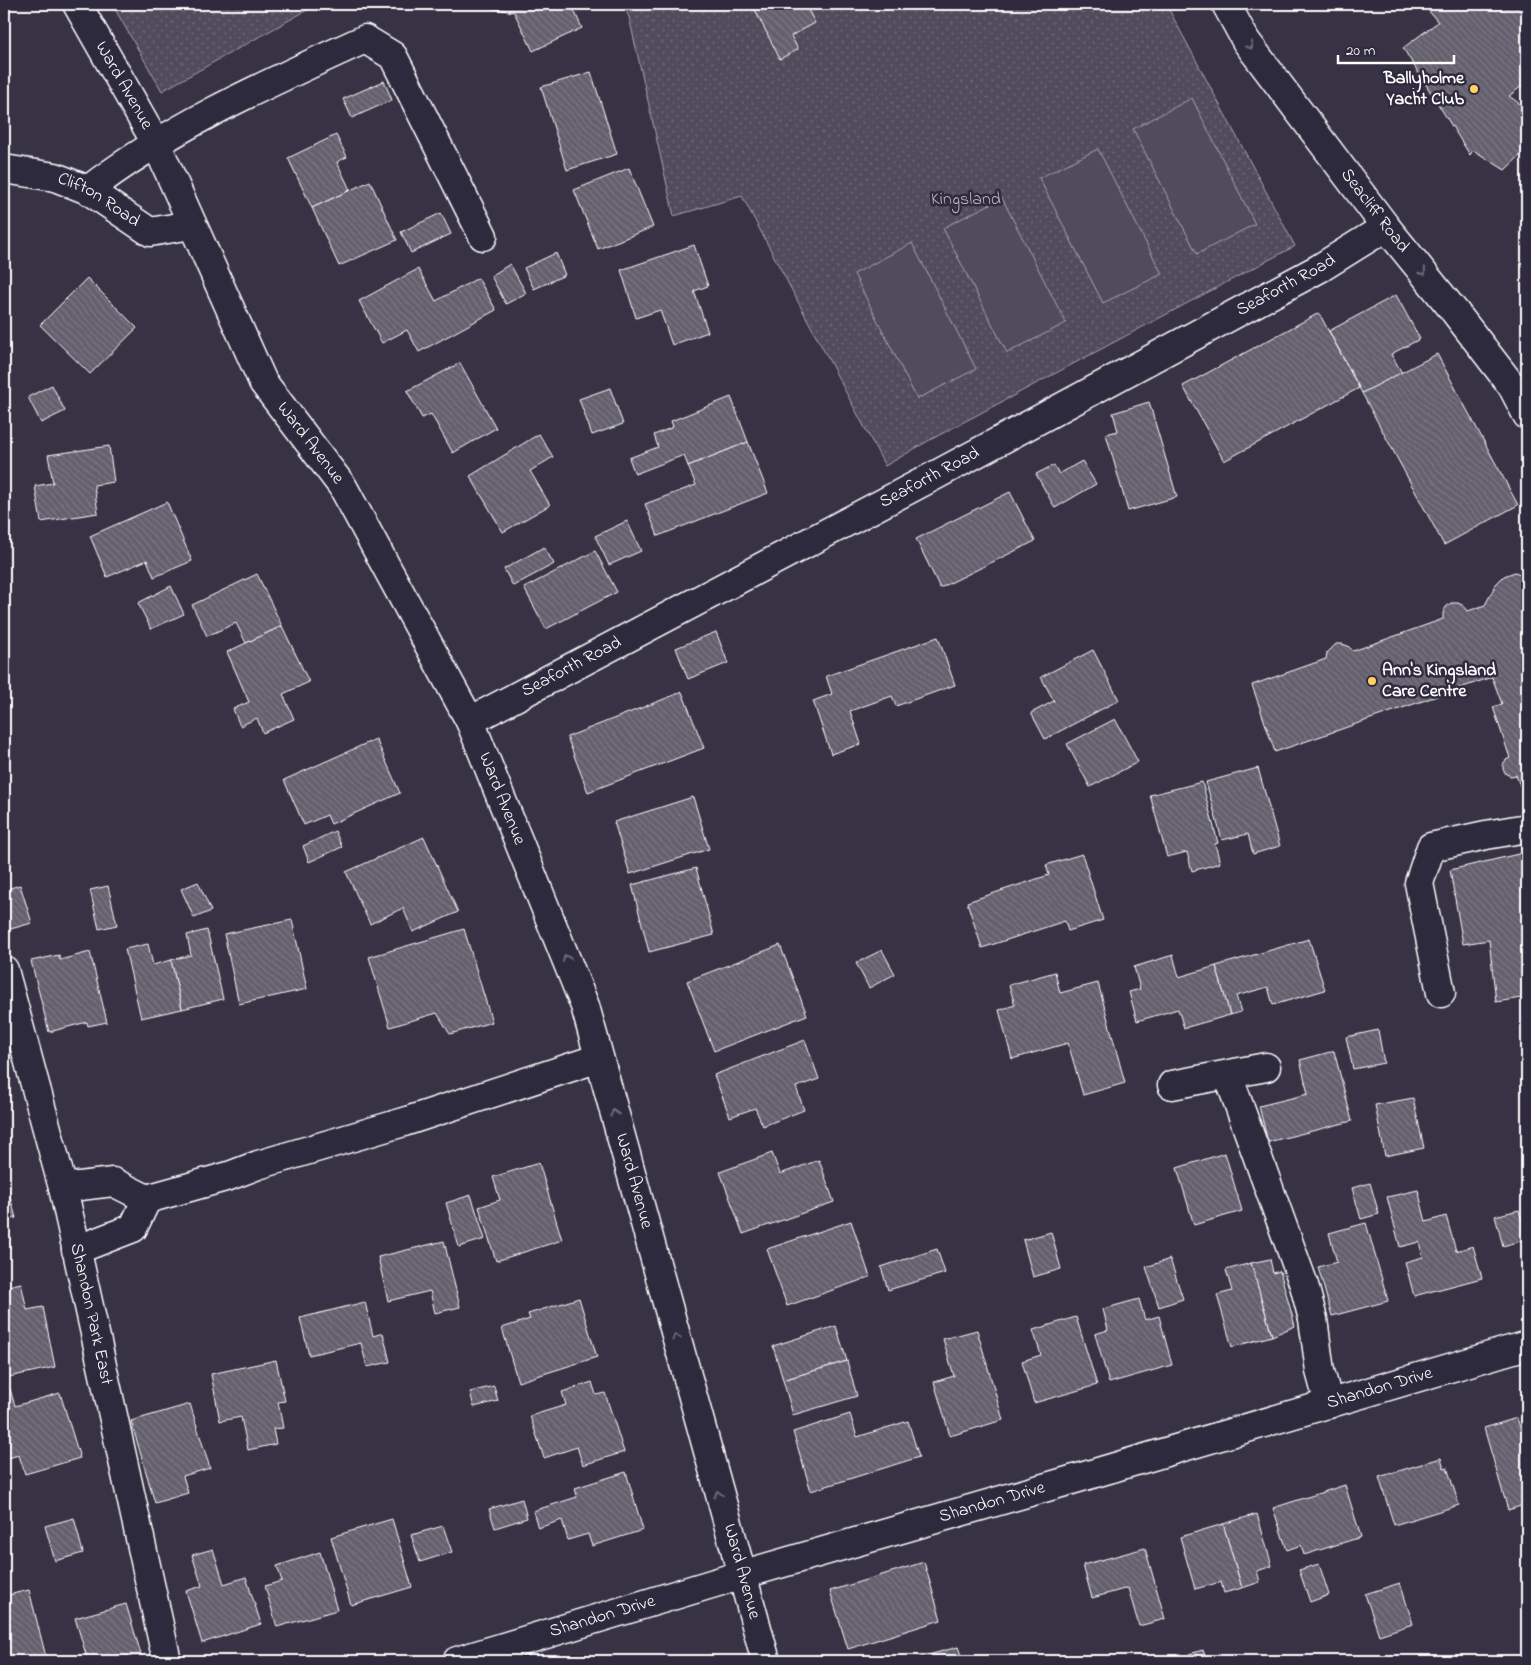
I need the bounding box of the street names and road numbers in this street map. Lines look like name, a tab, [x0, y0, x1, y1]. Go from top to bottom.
street label: Ward Avenue	[88, 37, 159, 135]
street label: Seacliff Road	[1334, 163, 1415, 259]
street label: Clifton Road	[53, 166, 145, 234]
street label: Seaforth Road	[1232, 248, 1341, 324]
street label: Ward Avenue	[270, 397, 350, 491]
street label: Seaforth Road	[875, 441, 984, 515]
street label: Seaforth Road	[517, 630, 626, 704]
street label: Ward Avenue	[471, 749, 532, 850]
street label: Ward Avenue	[608, 1131, 659, 1233]
street label: Shandon Park East	[63, 1241, 119, 1388]
street label: Shandon Drive	[1324, 1360, 1437, 1417]
street label: Shandon Drive	[936, 1475, 1049, 1530]
street label: Ward Avenue	[716, 1521, 767, 1623]
street label: Shandon Drive	[546, 1588, 659, 1645]

